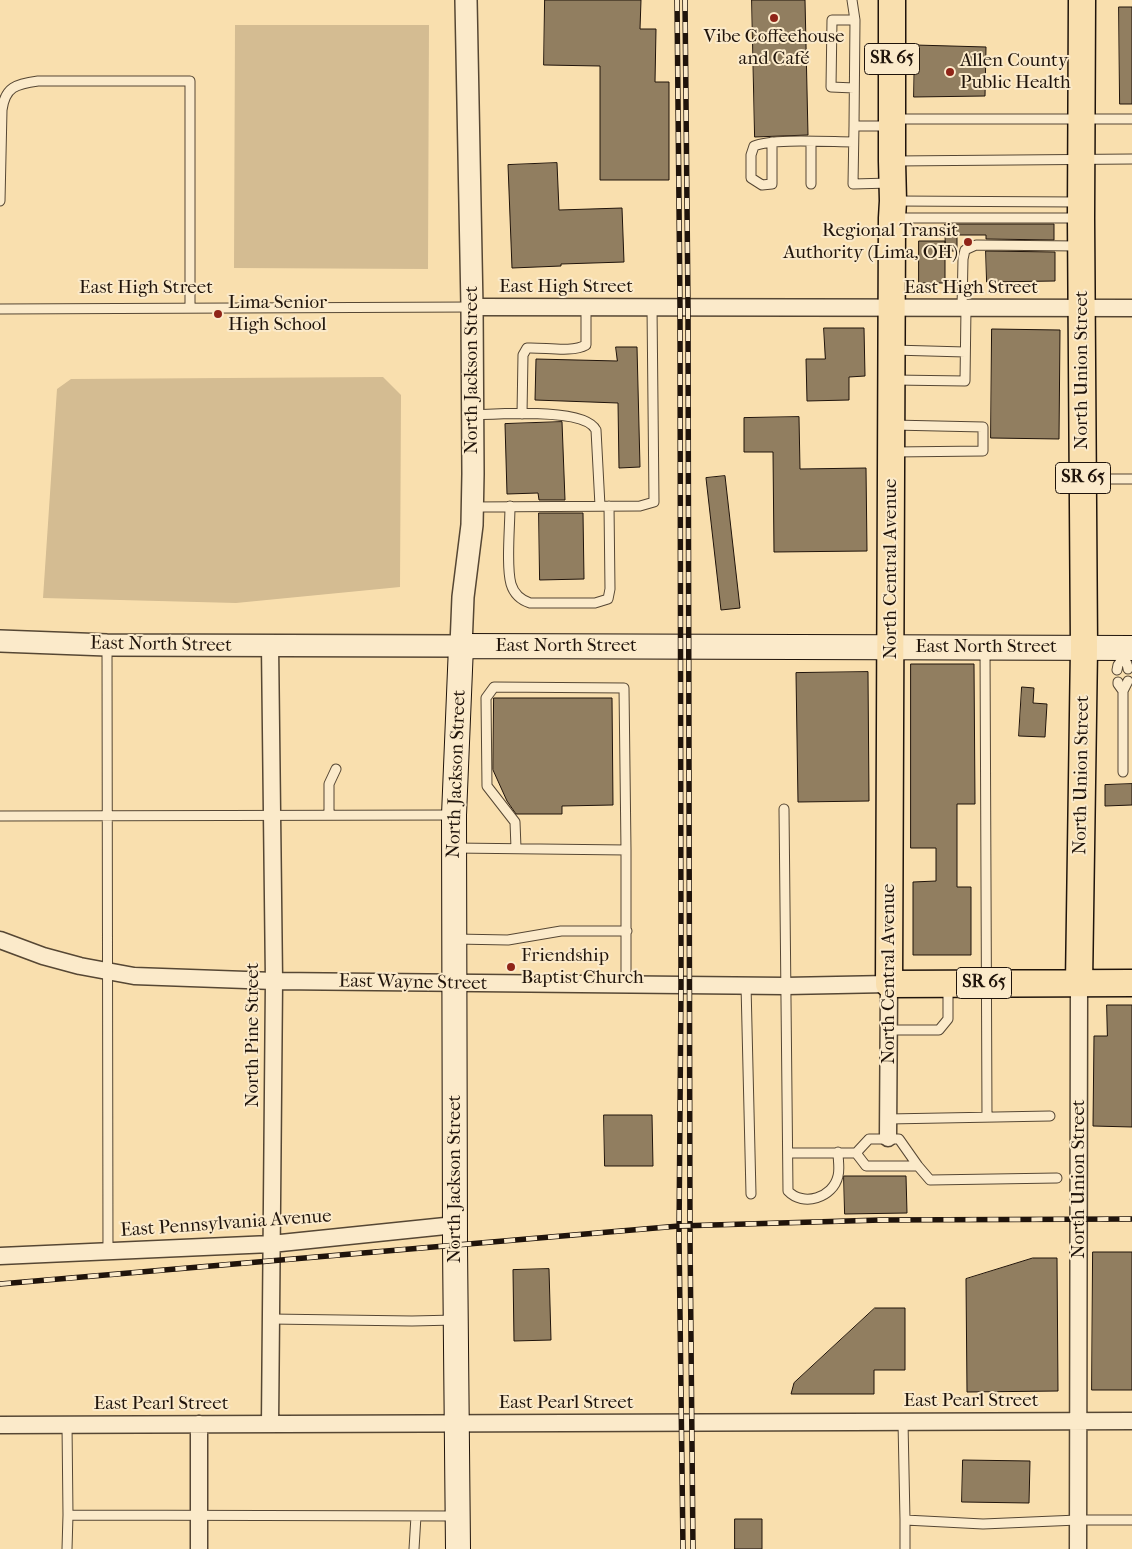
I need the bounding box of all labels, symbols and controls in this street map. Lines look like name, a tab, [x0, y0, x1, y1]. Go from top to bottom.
marker: Vibe Coffeehouse and Café	[768, 12, 780, 24]
place label: Vibe Coffeehouse and Café	[704, 26, 844, 70]
road number: SR 65	[864, 44, 920, 74]
place label: Allen County Public Health	[960, 50, 1071, 94]
marker: Allen County Public Health	[944, 66, 956, 78]
place label: Regional Transit Authority (Lima, OH)	[783, 220, 958, 264]
marker: Regional Transit Authority (Lima, OH)	[962, 236, 974, 248]
street label: East High Street	[499, 276, 633, 298]
street label: East High Street	[79, 277, 213, 299]
street label: East High Street	[904, 277, 1038, 299]
street label: North Jackson Street	[461, 286, 483, 454]
street label: North Union Street	[1071, 290, 1093, 450]
place label: Lima Senior High School	[228, 292, 327, 336]
marker: Lima Senior High School	[212, 308, 224, 320]
road number: SR 65	[1056, 462, 1110, 493]
street label: North Central Avenue	[880, 479, 902, 659]
street label: East North Street	[90, 632, 232, 658]
street label: East North Street	[495, 635, 637, 657]
street label: East North Street	[915, 636, 1057, 658]
street label: North Jackson Street	[443, 689, 471, 859]
street label: North Union Street	[1069, 695, 1095, 855]
street label: North Central Avenue	[878, 884, 900, 1064]
place label: Friendship Baptist Church	[521, 945, 644, 989]
marker: Friendship Baptist Church	[505, 961, 517, 973]
street label: North Pine Street	[242, 963, 264, 1107]
road number: SR 65	[956, 968, 1012, 998]
street label: East Wayne Street	[338, 970, 488, 996]
street label: North Jackson Street	[444, 1095, 466, 1263]
street label: North Union Street	[1068, 1099, 1090, 1259]
street label: East Pennsylvania Avenue	[120, 1205, 332, 1243]
street label: East Pearl Street	[904, 1390, 1038, 1412]
street label: East Pearl Street	[499, 1392, 633, 1414]
street label: East Pearl Street	[94, 1393, 228, 1415]

